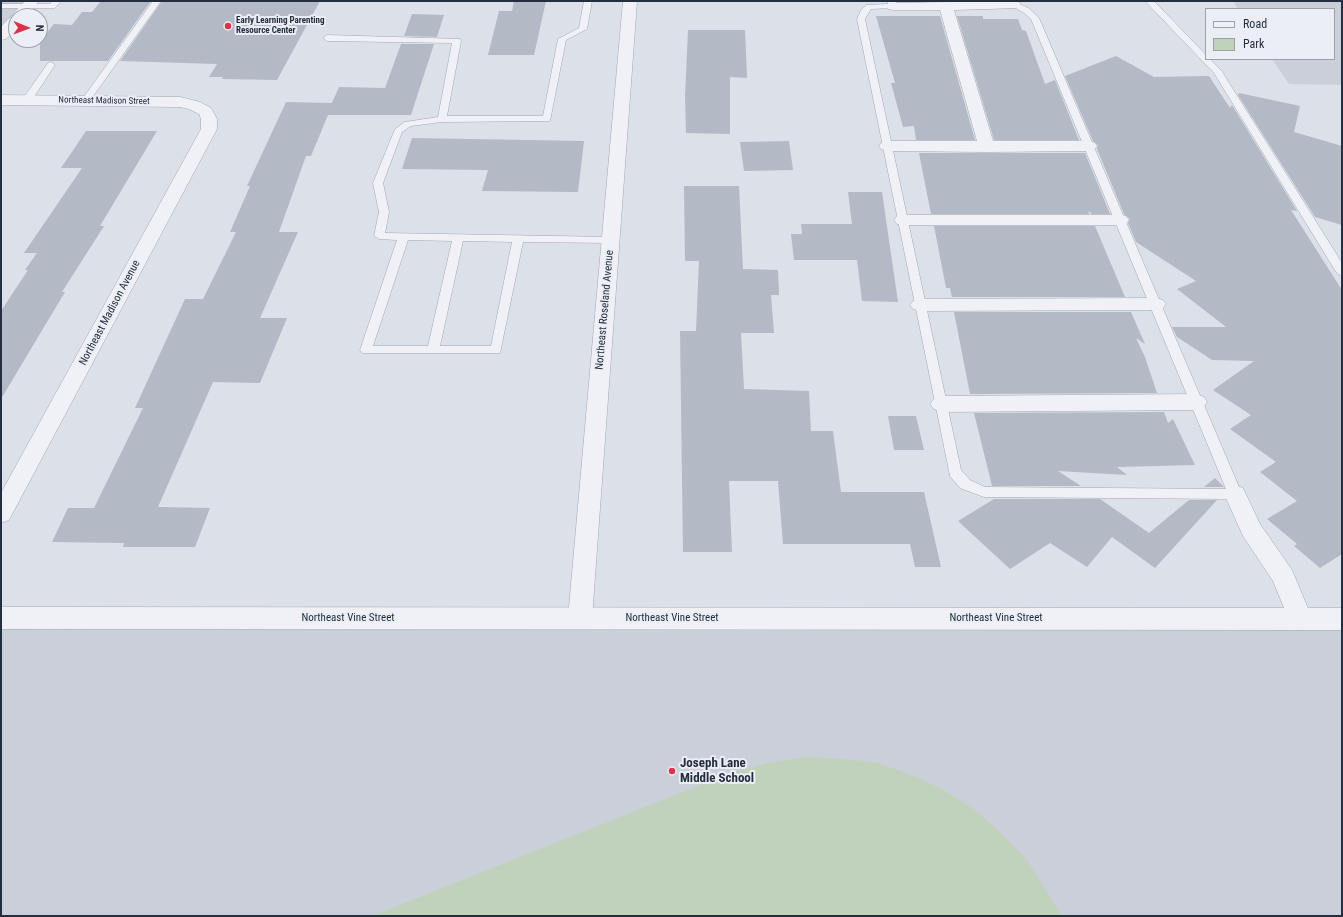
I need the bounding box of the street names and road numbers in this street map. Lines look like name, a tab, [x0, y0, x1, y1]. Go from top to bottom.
street label: Northeast Madison Street	[58, 95, 150, 107]
street label: Northeast Roseland Avenue	[593, 250, 617, 370]
street label: Northeast Madison Avenue	[77, 258, 143, 368]
street label: Northeast Vine Street	[301, 611, 395, 625]
street label: Northeast Vine Street	[625, 611, 719, 625]
street label: Northeast Vine Street	[949, 611, 1043, 625]

